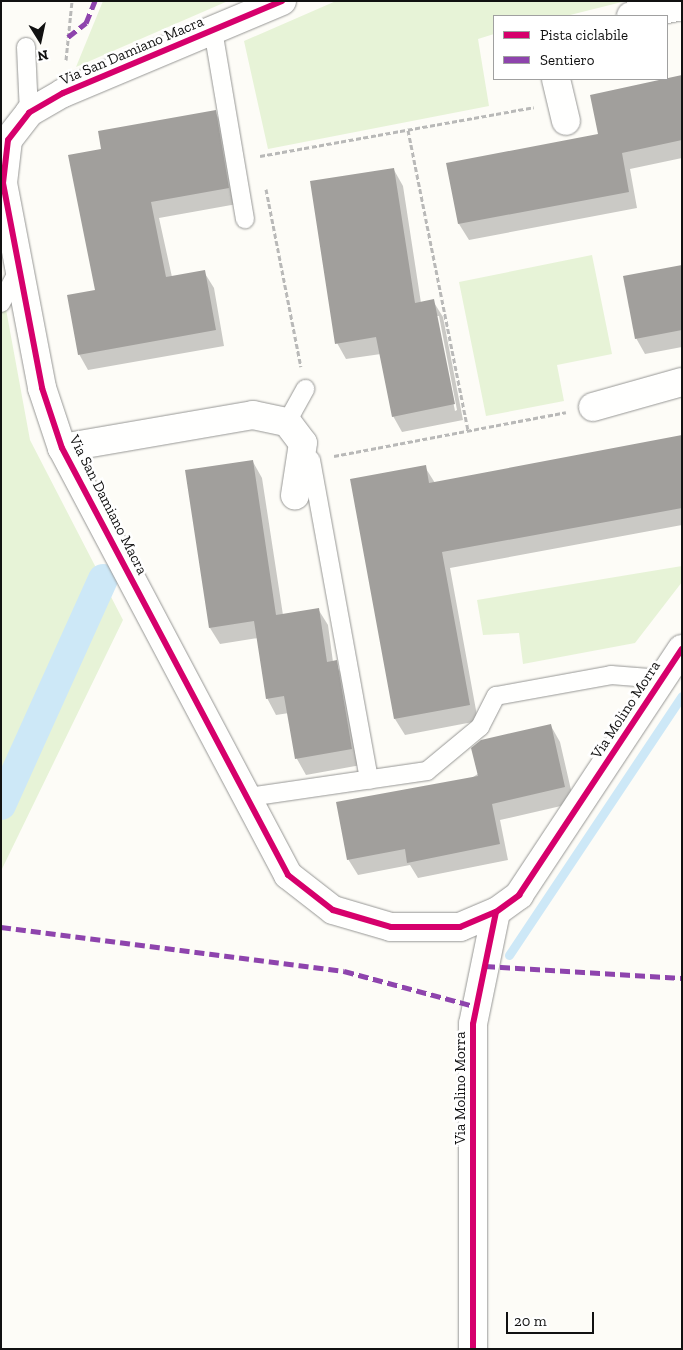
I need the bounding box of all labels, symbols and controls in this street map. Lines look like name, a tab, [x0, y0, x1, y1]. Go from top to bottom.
street label: Via San Damiano Macra	[58, 13, 206, 89]
north arrow	[15, 15, 65, 65]
legend	[493, 15, 668, 80]
text: Pista ciclabile	[540, 26, 628, 44]
text: N	[36, 46, 49, 65]
text: Sentiero	[540, 51, 594, 69]
street label: Via San Damiano Macra	[65, 432, 151, 578]
street label: Via Molino Morra	[588, 658, 664, 762]
street label: Via Molino Morra	[452, 1031, 470, 1145]
scale bar	[508, 1302, 596, 1334]
text: 20 m	[514, 1312, 547, 1330]

